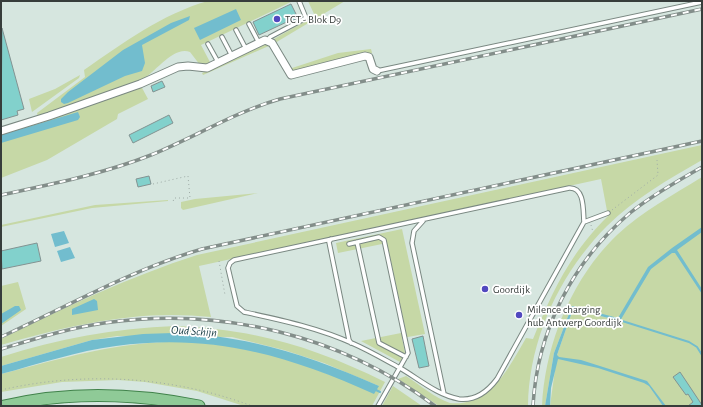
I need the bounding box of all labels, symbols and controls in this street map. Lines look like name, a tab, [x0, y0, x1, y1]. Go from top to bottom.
marker: TCT - Blok D9	[272, 14, 282, 24]
place label: TCT - Blok D9	[285, 14, 341, 25]
marker: Goordijk	[480, 284, 490, 294]
place label: Goordijk	[493, 284, 530, 295]
place label: Milence charging hub Antwerp Goordijk	[527, 304, 621, 328]
marker: Milence charging hub Antwerp Goordijk	[514, 310, 524, 320]
water label: Oud Schijn	[171, 323, 217, 340]

